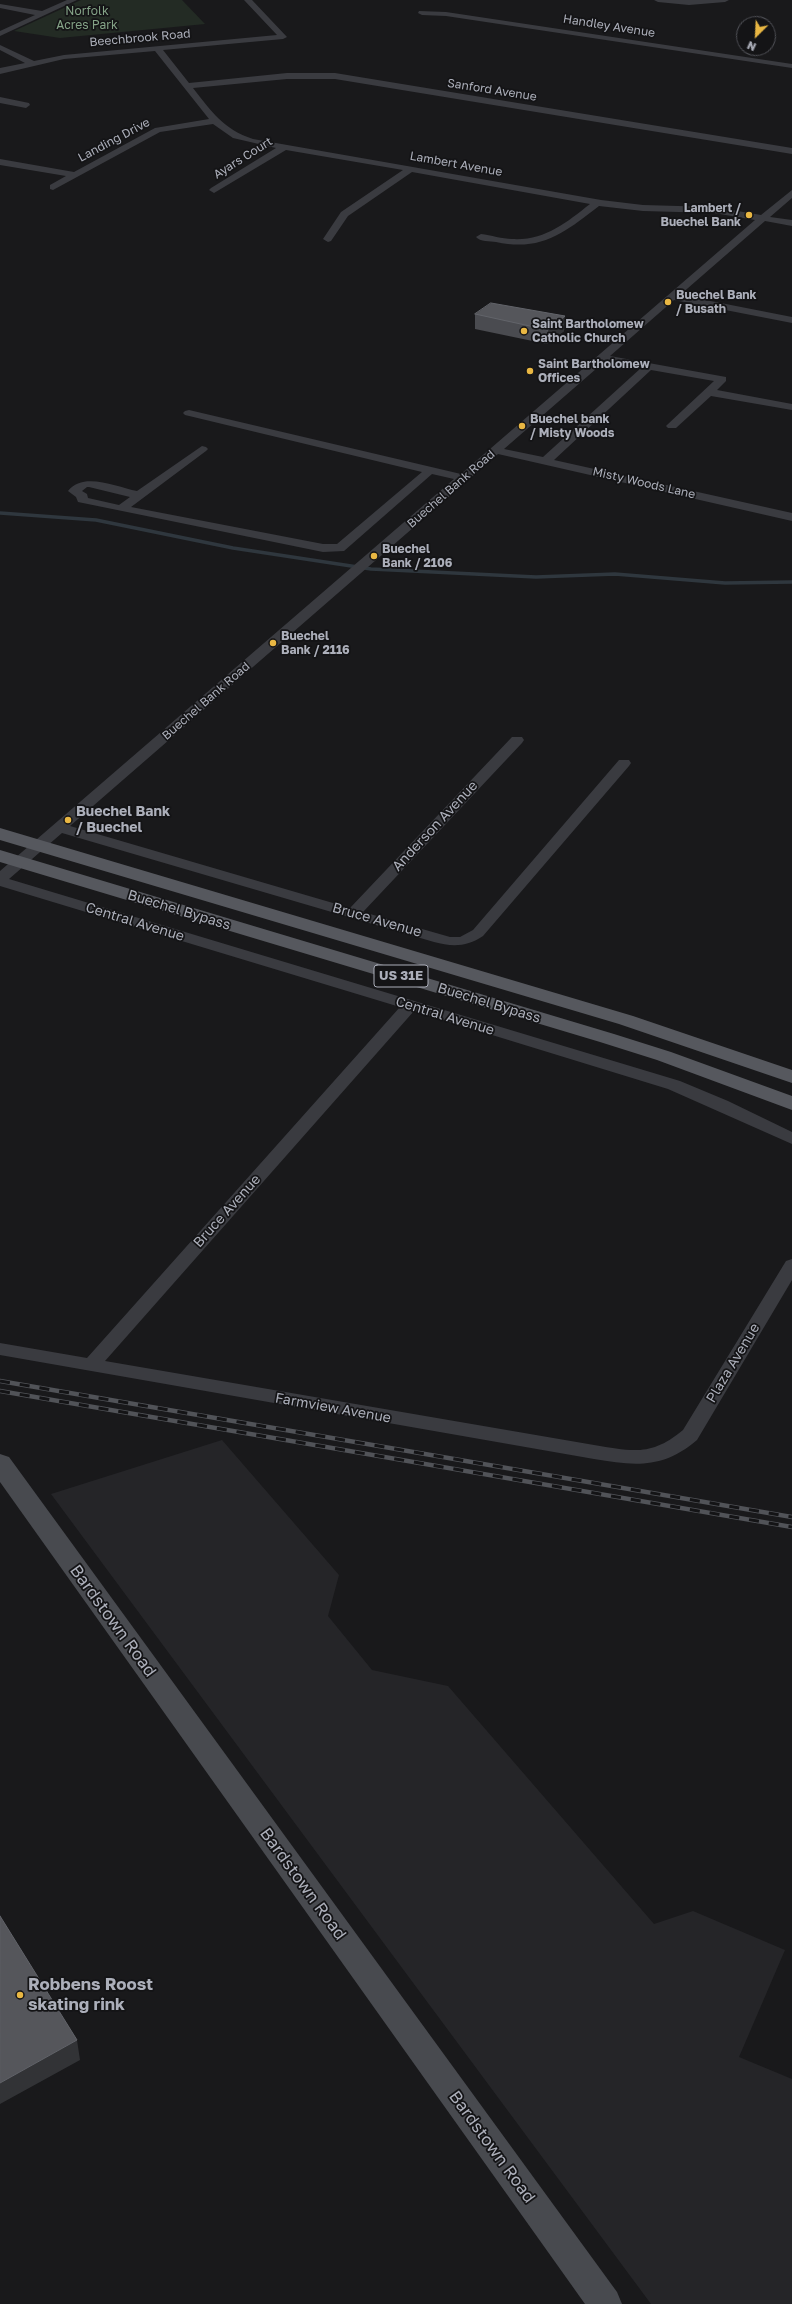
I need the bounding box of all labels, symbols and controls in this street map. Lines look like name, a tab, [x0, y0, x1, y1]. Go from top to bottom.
park label: Norfolk Acres Park	[56, 4, 118, 32]
street label: Handley Avenue	[562, 12, 656, 40]
north arrow	[736, 16, 776, 56]
street label: Beechbrook Road	[89, 26, 191, 50]
text: N	[745, 39, 758, 54]
street label: Sanford Avenue	[446, 76, 538, 104]
street label: Landing Drive	[76, 115, 152, 165]
street label: Ayars Court	[211, 134, 275, 182]
street label: Lambert Avenue	[409, 149, 503, 179]
place label: Lambert / Buechel Bank	[660, 201, 741, 229]
marker: Lambert / Buechel Bank	[744, 210, 754, 220]
place label: Buechel Bank / Busath	[676, 288, 757, 316]
marker: Buechel Bank / Busath	[663, 297, 673, 307]
place label: Saint Bartholomew Catholic Church	[532, 317, 644, 345]
marker: Saint Bartholomew Catholic Church	[519, 326, 529, 336]
place label: Saint Bartholomew Offices	[538, 357, 650, 385]
marker: Saint Bartholomew Offices	[525, 366, 535, 376]
place label: Buechel bank / Misty Woods	[530, 412, 614, 440]
marker: Buechel bank / Misty Woods	[517, 421, 527, 431]
street label: Buechel Bank Road	[404, 447, 498, 531]
street label: Misty Woods Lane	[591, 464, 697, 502]
place label: Buechel Bank / 2106	[382, 542, 452, 570]
marker: Buechel Bank / 2106	[369, 551, 379, 561]
place label: Buechel Bank / 2116	[281, 629, 350, 657]
marker: Buechel Bank / 2116	[268, 638, 278, 648]
street label: Buechel Bank Road	[159, 659, 253, 743]
street label: Anderson Avenue	[389, 777, 481, 875]
place label: Buechel Bank / Buechel	[76, 804, 170, 836]
marker: Buechel Bank / Buechel	[63, 815, 73, 825]
street label: Buechel Bypass	[126, 886, 232, 934]
street label: Central Avenue	[84, 899, 186, 945]
street label: Bruce Avenue	[330, 899, 424, 941]
road number: US 31E	[374, 965, 428, 987]
street label: Buechel Bypass	[436, 979, 542, 1027]
street label: Central Avenue	[394, 993, 496, 1039]
street label: Bruce Avenue	[190, 1171, 264, 1251]
street label: Plaza Avenue	[703, 1320, 763, 1406]
street label: Farmview Avenue	[274, 1390, 392, 1426]
street label: Bardstown Road	[65, 1561, 161, 1681]
street label: Bardstown Road	[255, 1824, 351, 1944]
place label: Robbens Roost skating rink	[28, 1975, 153, 2015]
marker: Robbens Roost skating rink	[15, 1990, 25, 2000]
street label: Bardstown Road	[444, 2087, 540, 2207]

